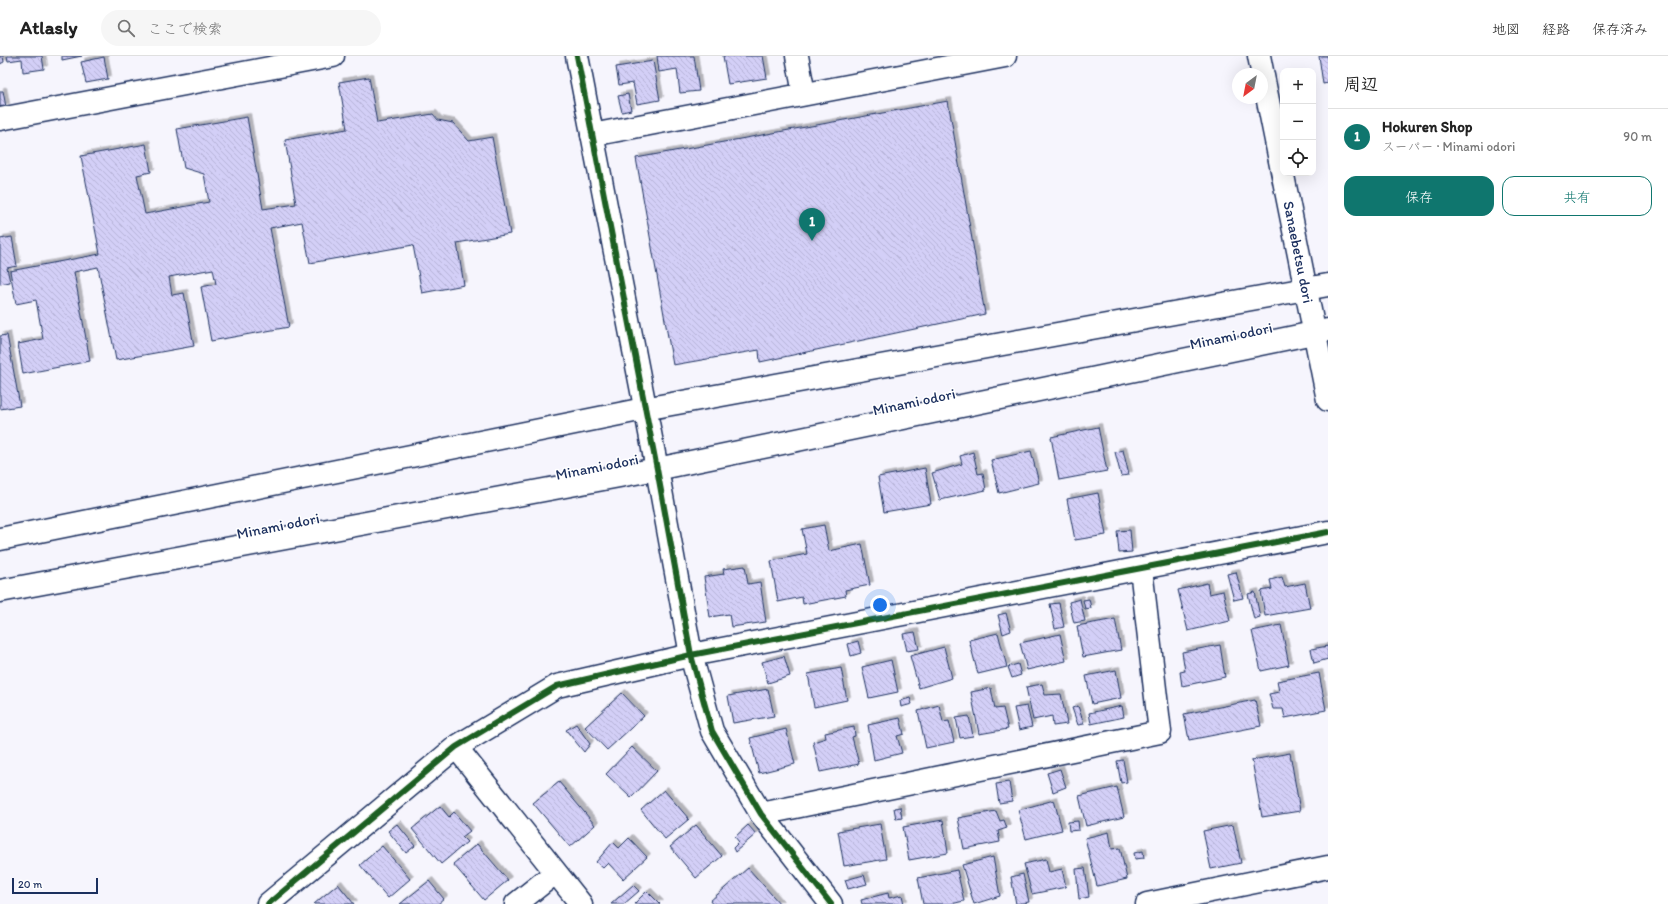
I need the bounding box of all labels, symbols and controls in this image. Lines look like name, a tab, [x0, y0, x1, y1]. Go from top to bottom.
search box	[101, 10, 381, 46]
text: Atlasly	[20, 16, 77, 39]
icon: search	[115, 17, 137, 39]
text: ここで検索	[147, 20, 222, 38]
text: 地図	[1492, 21, 1520, 38]
text: 経路	[1542, 21, 1570, 38]
text: 保存済み	[1592, 21, 1648, 38]
north arrow	[1232, 68, 1268, 104]
map controls	[1280, 68, 1316, 176]
button: +	[1280, 68, 1316, 104]
text: 周辺	[1344, 74, 1378, 94]
button: −	[1280, 104, 1316, 140]
text: Hokuren Shop	[1382, 118, 1472, 136]
text: 1	[1354, 129, 1360, 144]
text: 90 m	[1623, 129, 1652, 144]
text: スーパー · Minami odori	[1382, 139, 1515, 154]
button: locate	[1280, 140, 1316, 176]
button: 保存	[1344, 176, 1494, 216]
button: 共有	[1502, 176, 1652, 216]
street label: Sanaebetsu dori	[1279, 199, 1317, 305]
pin: 1	[799, 208, 825, 241]
street label: Minami odori	[1188, 318, 1274, 354]
street label: Minami odori	[871, 384, 957, 420]
street label: Minami odori	[554, 450, 640, 484]
street label: Minami odori	[235, 509, 321, 543]
your location	[870, 595, 890, 615]
scale bar	[12, 876, 98, 895]
text: 20 m	[18, 878, 42, 891]

